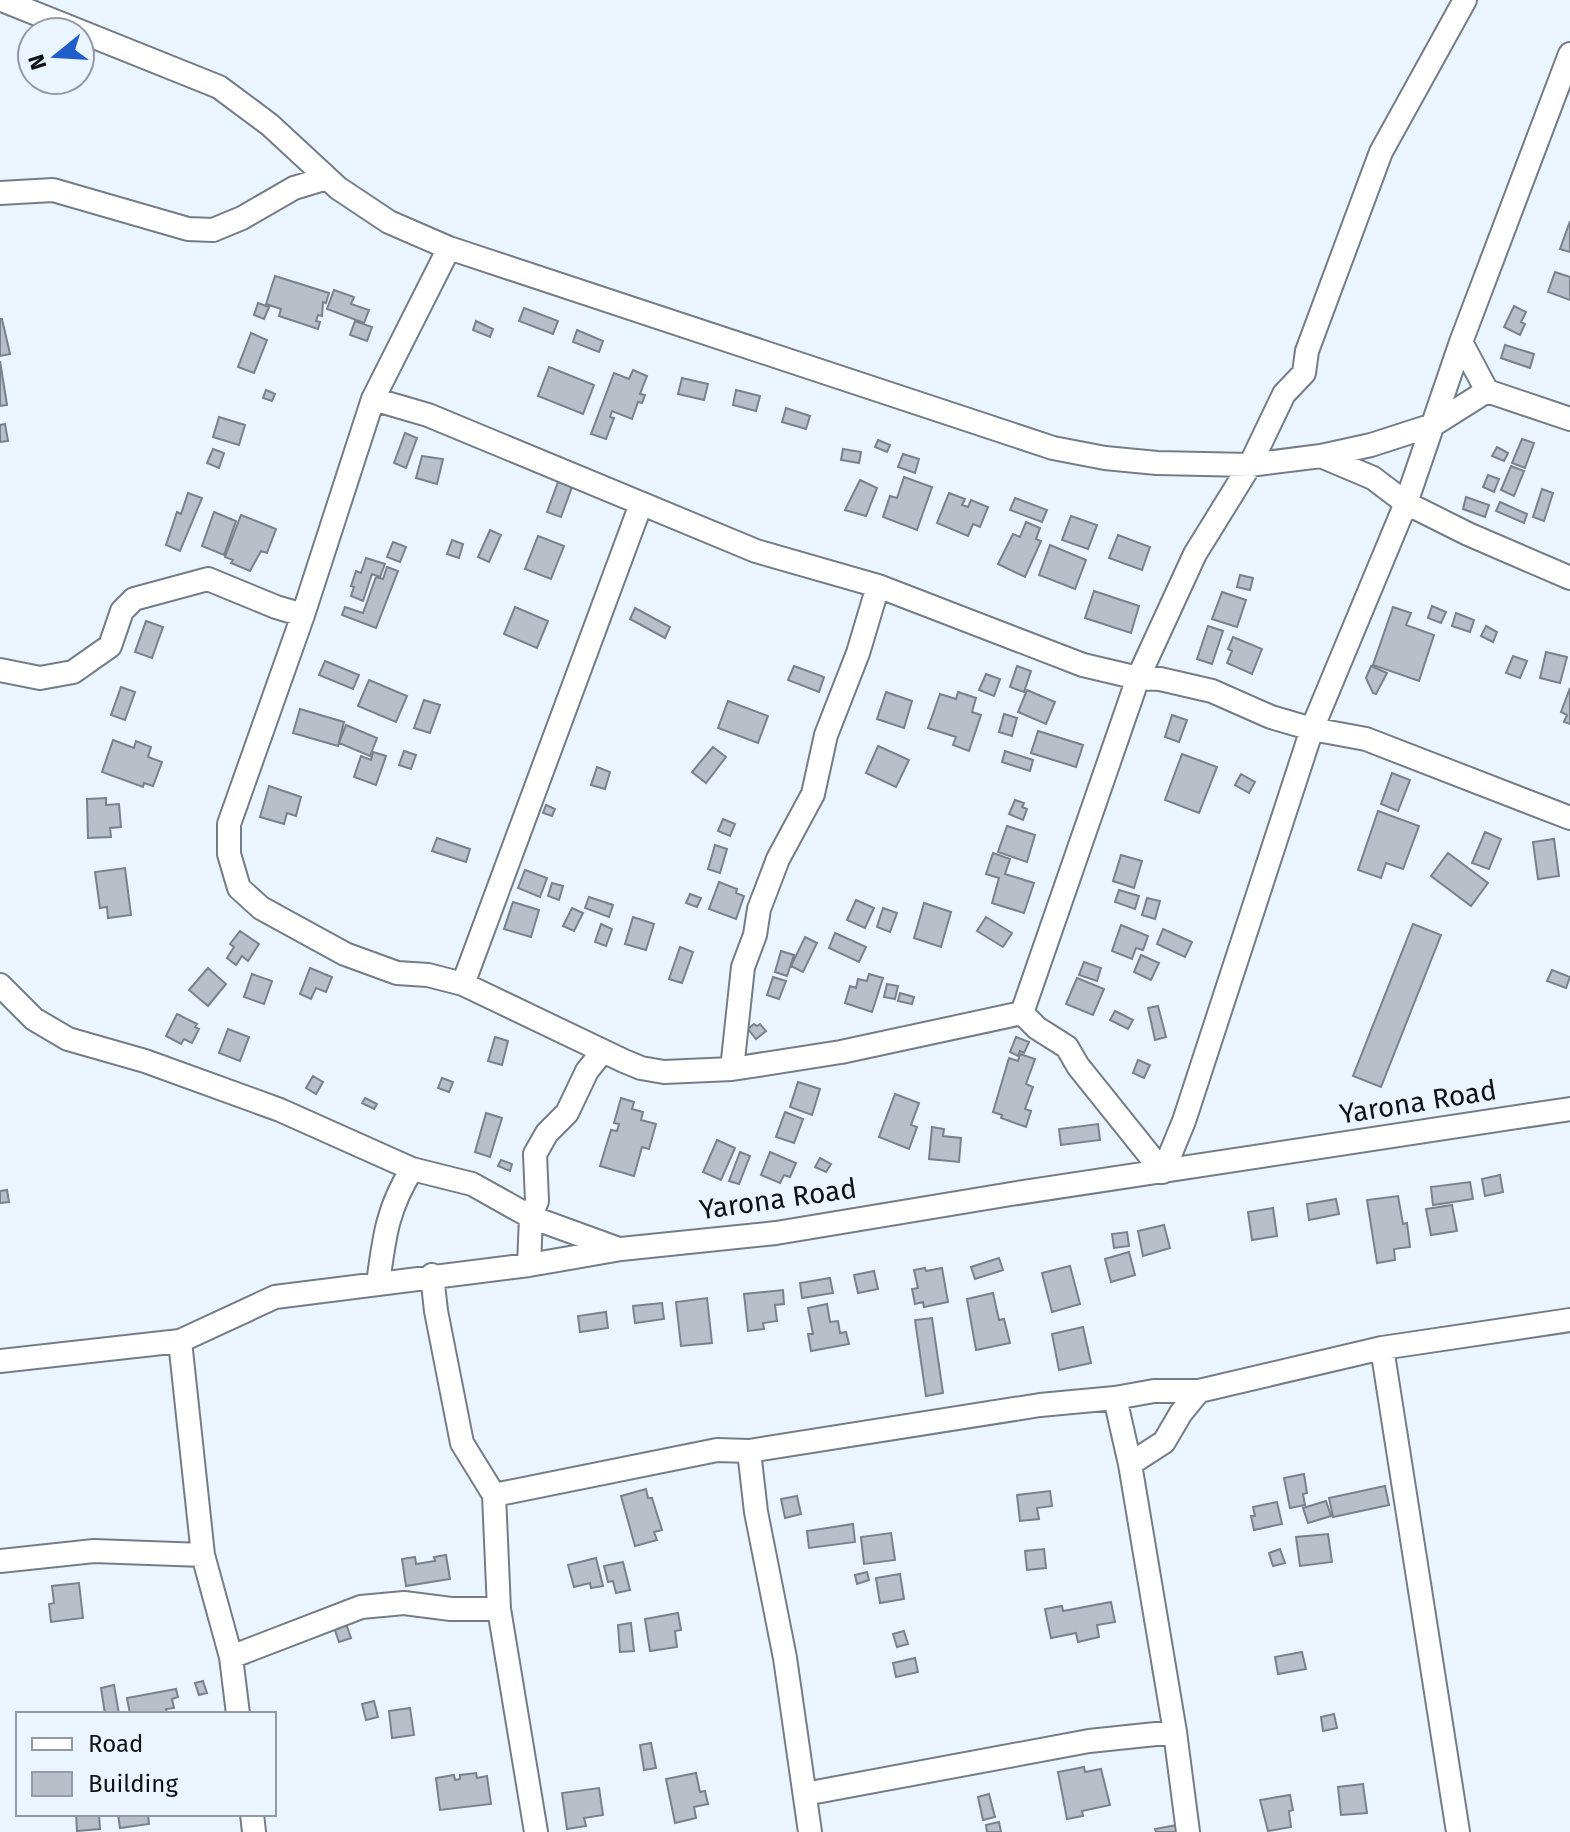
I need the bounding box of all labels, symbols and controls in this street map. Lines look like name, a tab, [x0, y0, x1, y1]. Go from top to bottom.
north arrow	[16, 16, 96, 96]
text: N	[22, 51, 53, 73]
street label: Yarona Road	[1337, 1073, 1499, 1131]
street label: Yarona Road	[697, 1172, 859, 1226]
legend	[16, 1712, 276, 1816]
text: Road	[88, 1730, 143, 1758]
text: Building	[88, 1770, 178, 1798]

